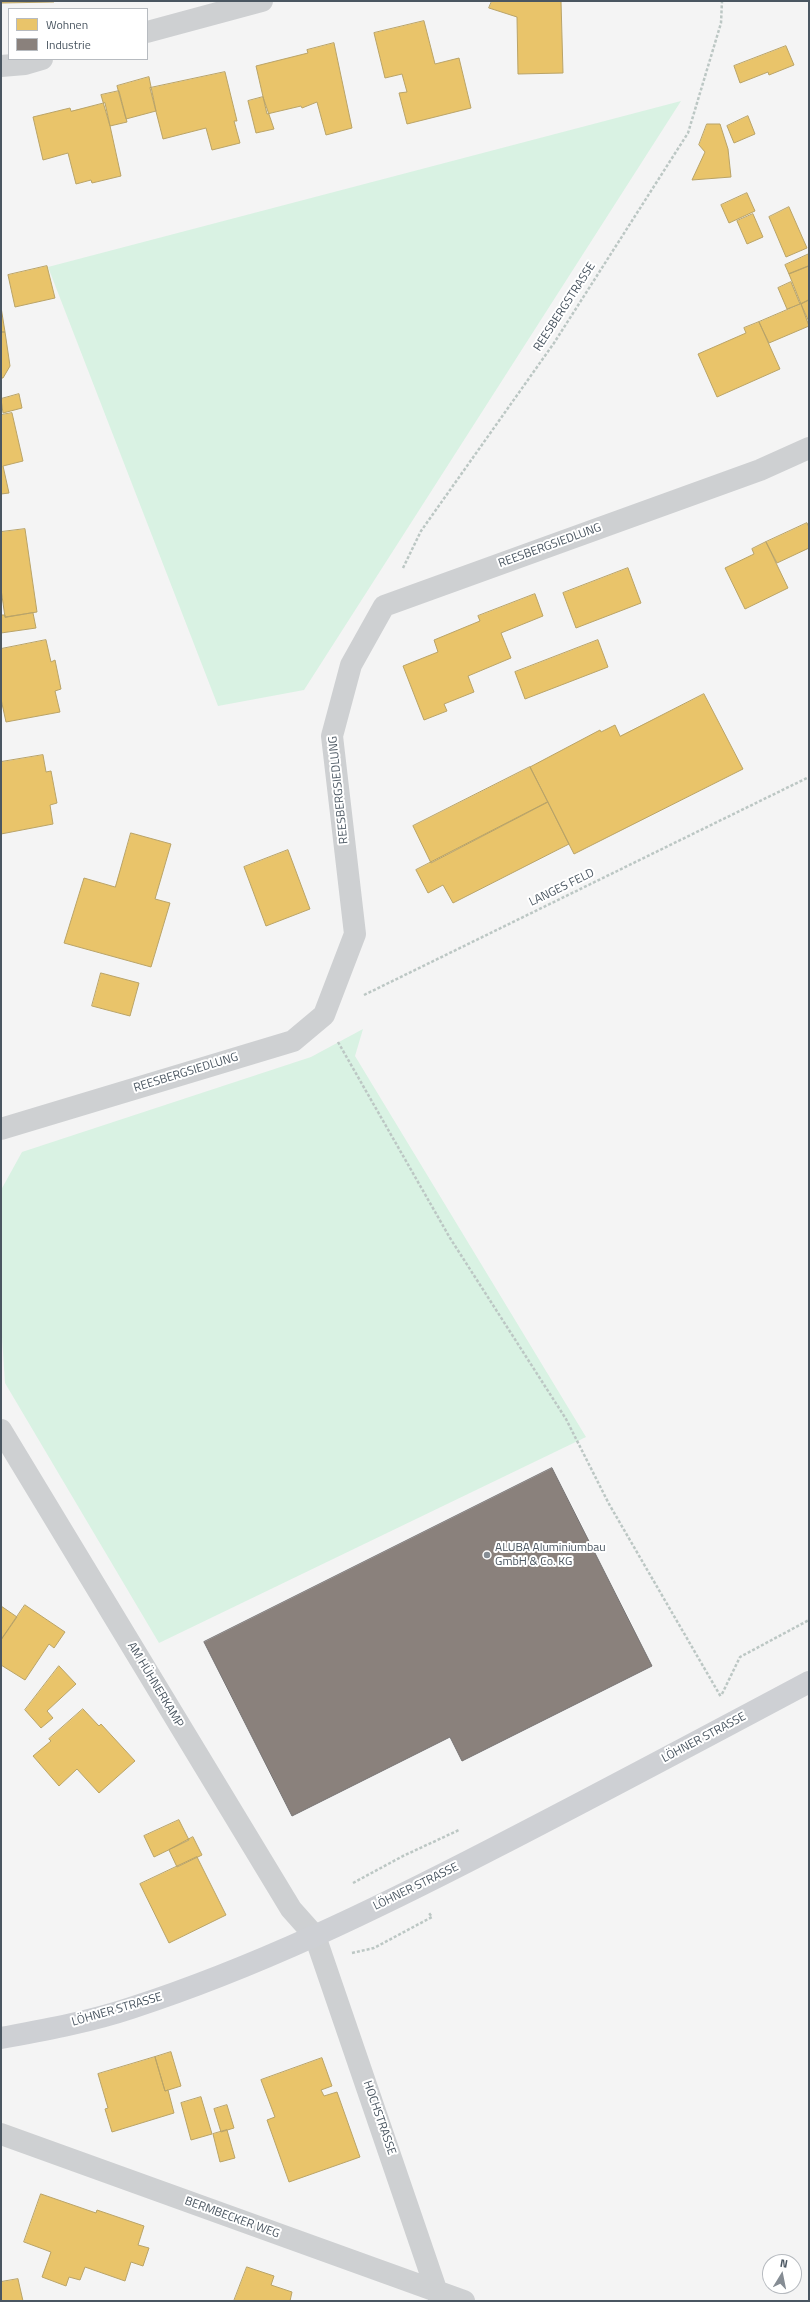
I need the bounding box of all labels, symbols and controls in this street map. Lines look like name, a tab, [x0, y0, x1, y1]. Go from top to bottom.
legend	[8, 8, 148, 60]
text: Wohnen	[46, 15, 88, 34]
text: Industrie	[46, 35, 91, 54]
street label: REESBERGSTRASSE	[531, 260, 599, 354]
street label: REESBERGSIEDLUNG	[497, 521, 603, 571]
street label: REESBERGSIEDLUNG	[326, 735, 352, 845]
street label: LANGES FELD	[527, 866, 597, 910]
street label: REESBERGSIEDLUNG	[132, 1050, 240, 1096]
place label: ALUBA Aluminiumbau GmbH & Co. KG	[495, 1541, 606, 1569]
marker: ALUBA Aluminiumbau GmbH & Co. KG	[482, 1550, 492, 1560]
street label: AM HÜHNERKAMP	[124, 1640, 186, 1730]
street label: LÖHNER STRASSE	[659, 1710, 749, 1766]
street label: LÖHNER STRASSE	[371, 1860, 461, 1914]
street label: LÖHNER STRASSE	[70, 1990, 164, 2030]
street label: HOCHSTRASSE	[360, 2079, 398, 2157]
street label: BERMBECKER WEG	[183, 2194, 281, 2242]
north arrow	[762, 2254, 802, 2294]
text: N	[779, 2255, 789, 2272]

